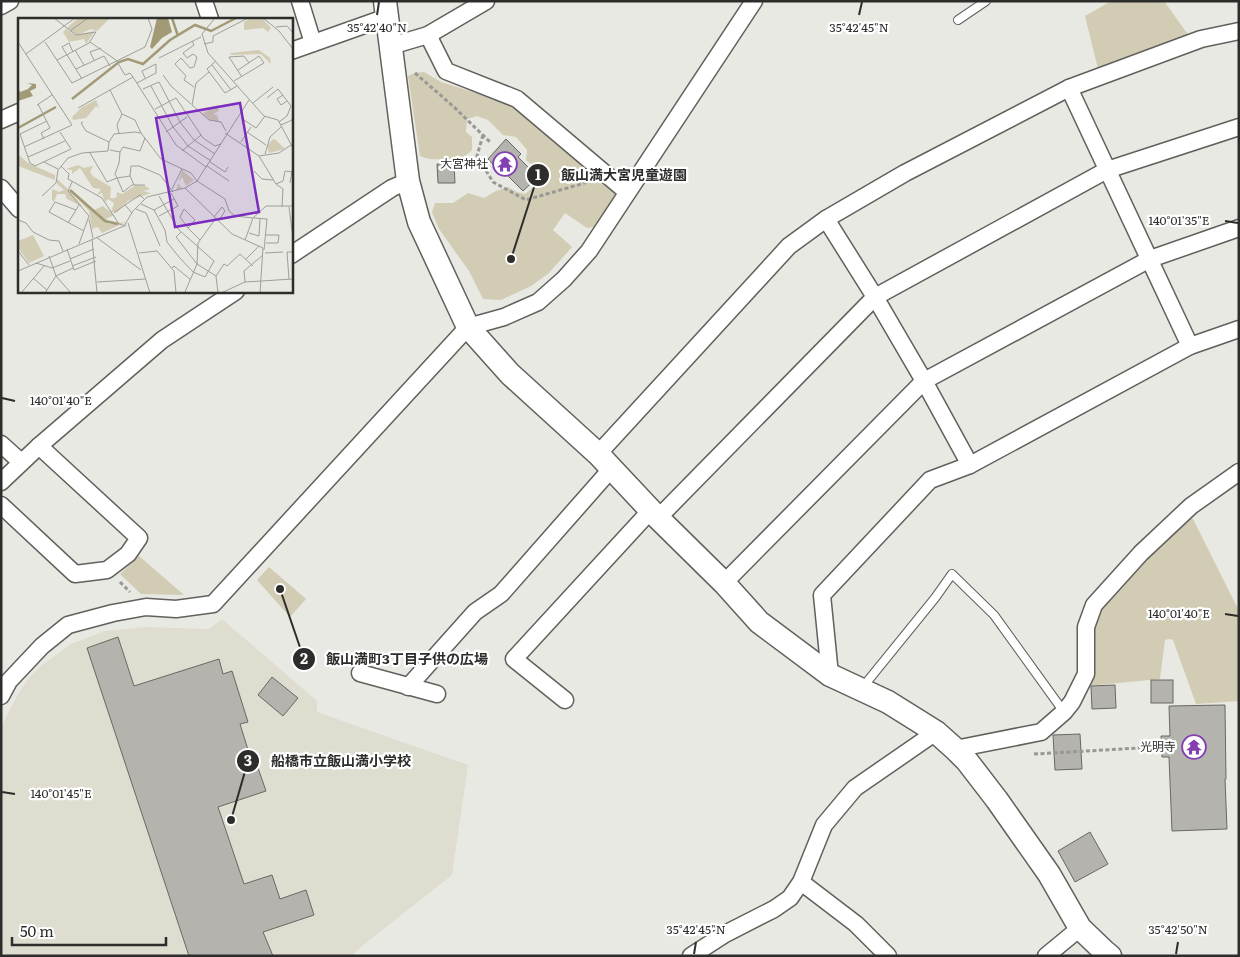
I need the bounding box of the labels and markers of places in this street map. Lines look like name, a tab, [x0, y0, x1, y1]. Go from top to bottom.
temple icon: 大宮神社	[492, 151, 518, 177]
place label: 大宮神社	[440, 154, 488, 172]
callout: 飯山満大宮児童遊園	[526, 160, 697, 189]
callout: 飯山満町3丁目子供の広場	[292, 644, 498, 673]
temple icon: 光明寺	[1181, 734, 1207, 760]
place label: 光明寺	[1140, 737, 1176, 755]
callout: 船橋市立飯山満小学校	[236, 747, 421, 776]

